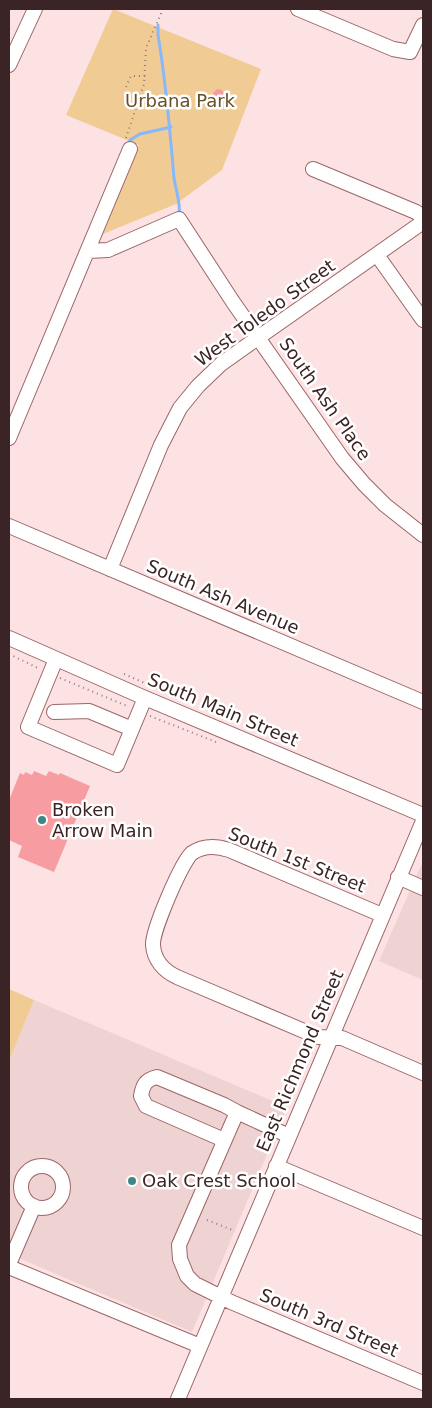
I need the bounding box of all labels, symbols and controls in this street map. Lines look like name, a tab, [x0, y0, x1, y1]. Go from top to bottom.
park label: Urbana Park	[125, 90, 236, 111]
street label: West Toledo Street	[191, 255, 339, 370]
street label: South Ash Place	[275, 333, 376, 464]
street label: South Ash Avenue	[144, 555, 303, 638]
street label: South Main Street	[145, 668, 302, 751]
place label: Broken Arrow Main	[52, 799, 153, 841]
marker: Broken Arrow Main	[36, 814, 48, 826]
street label: South 1st Street	[225, 822, 369, 897]
street label: East Richmond Street	[252, 967, 347, 1155]
place label: Oak Crest School	[142, 1170, 296, 1191]
marker: Oak Crest School	[126, 1175, 138, 1187]
street label: South 3rd Street	[257, 1284, 402, 1361]

